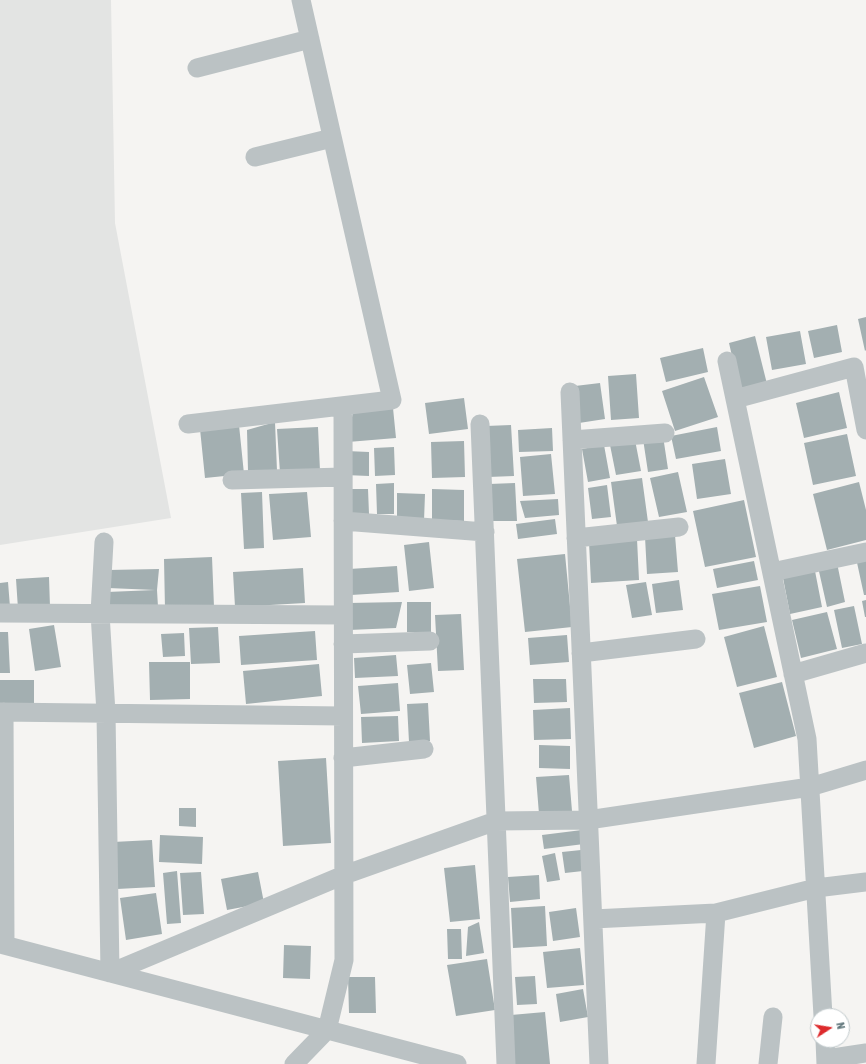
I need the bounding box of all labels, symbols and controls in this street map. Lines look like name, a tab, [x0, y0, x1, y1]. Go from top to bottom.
north arrow	[810, 1008, 850, 1048]
text: N	[834, 1021, 847, 1030]

